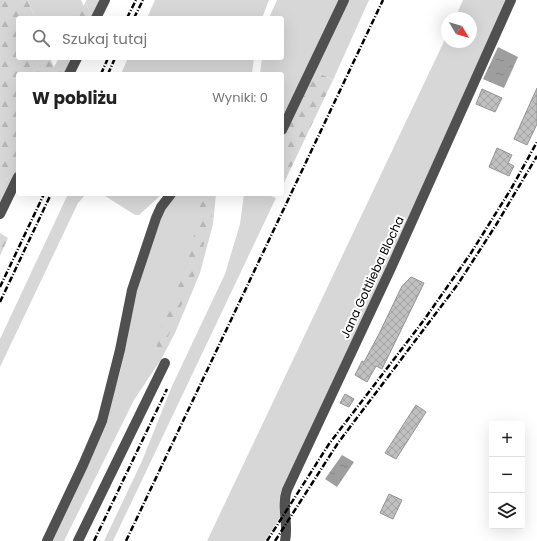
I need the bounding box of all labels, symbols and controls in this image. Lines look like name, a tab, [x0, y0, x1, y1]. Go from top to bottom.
north arrow	[441, 12, 477, 48]
search box	[16, 16, 284, 60]
icon: search	[30, 27, 52, 49]
text: Szukaj tutaj	[62, 28, 147, 49]
text: W pobliżu	[32, 86, 117, 110]
text: Wyniki: 0	[212, 88, 268, 107]
street label: Jana Gottlieba Blocha	[336, 213, 408, 341]
map controls	[489, 421, 525, 529]
button: +	[489, 421, 525, 457]
button: −	[489, 457, 525, 493]
button: layers	[489, 493, 525, 529]

